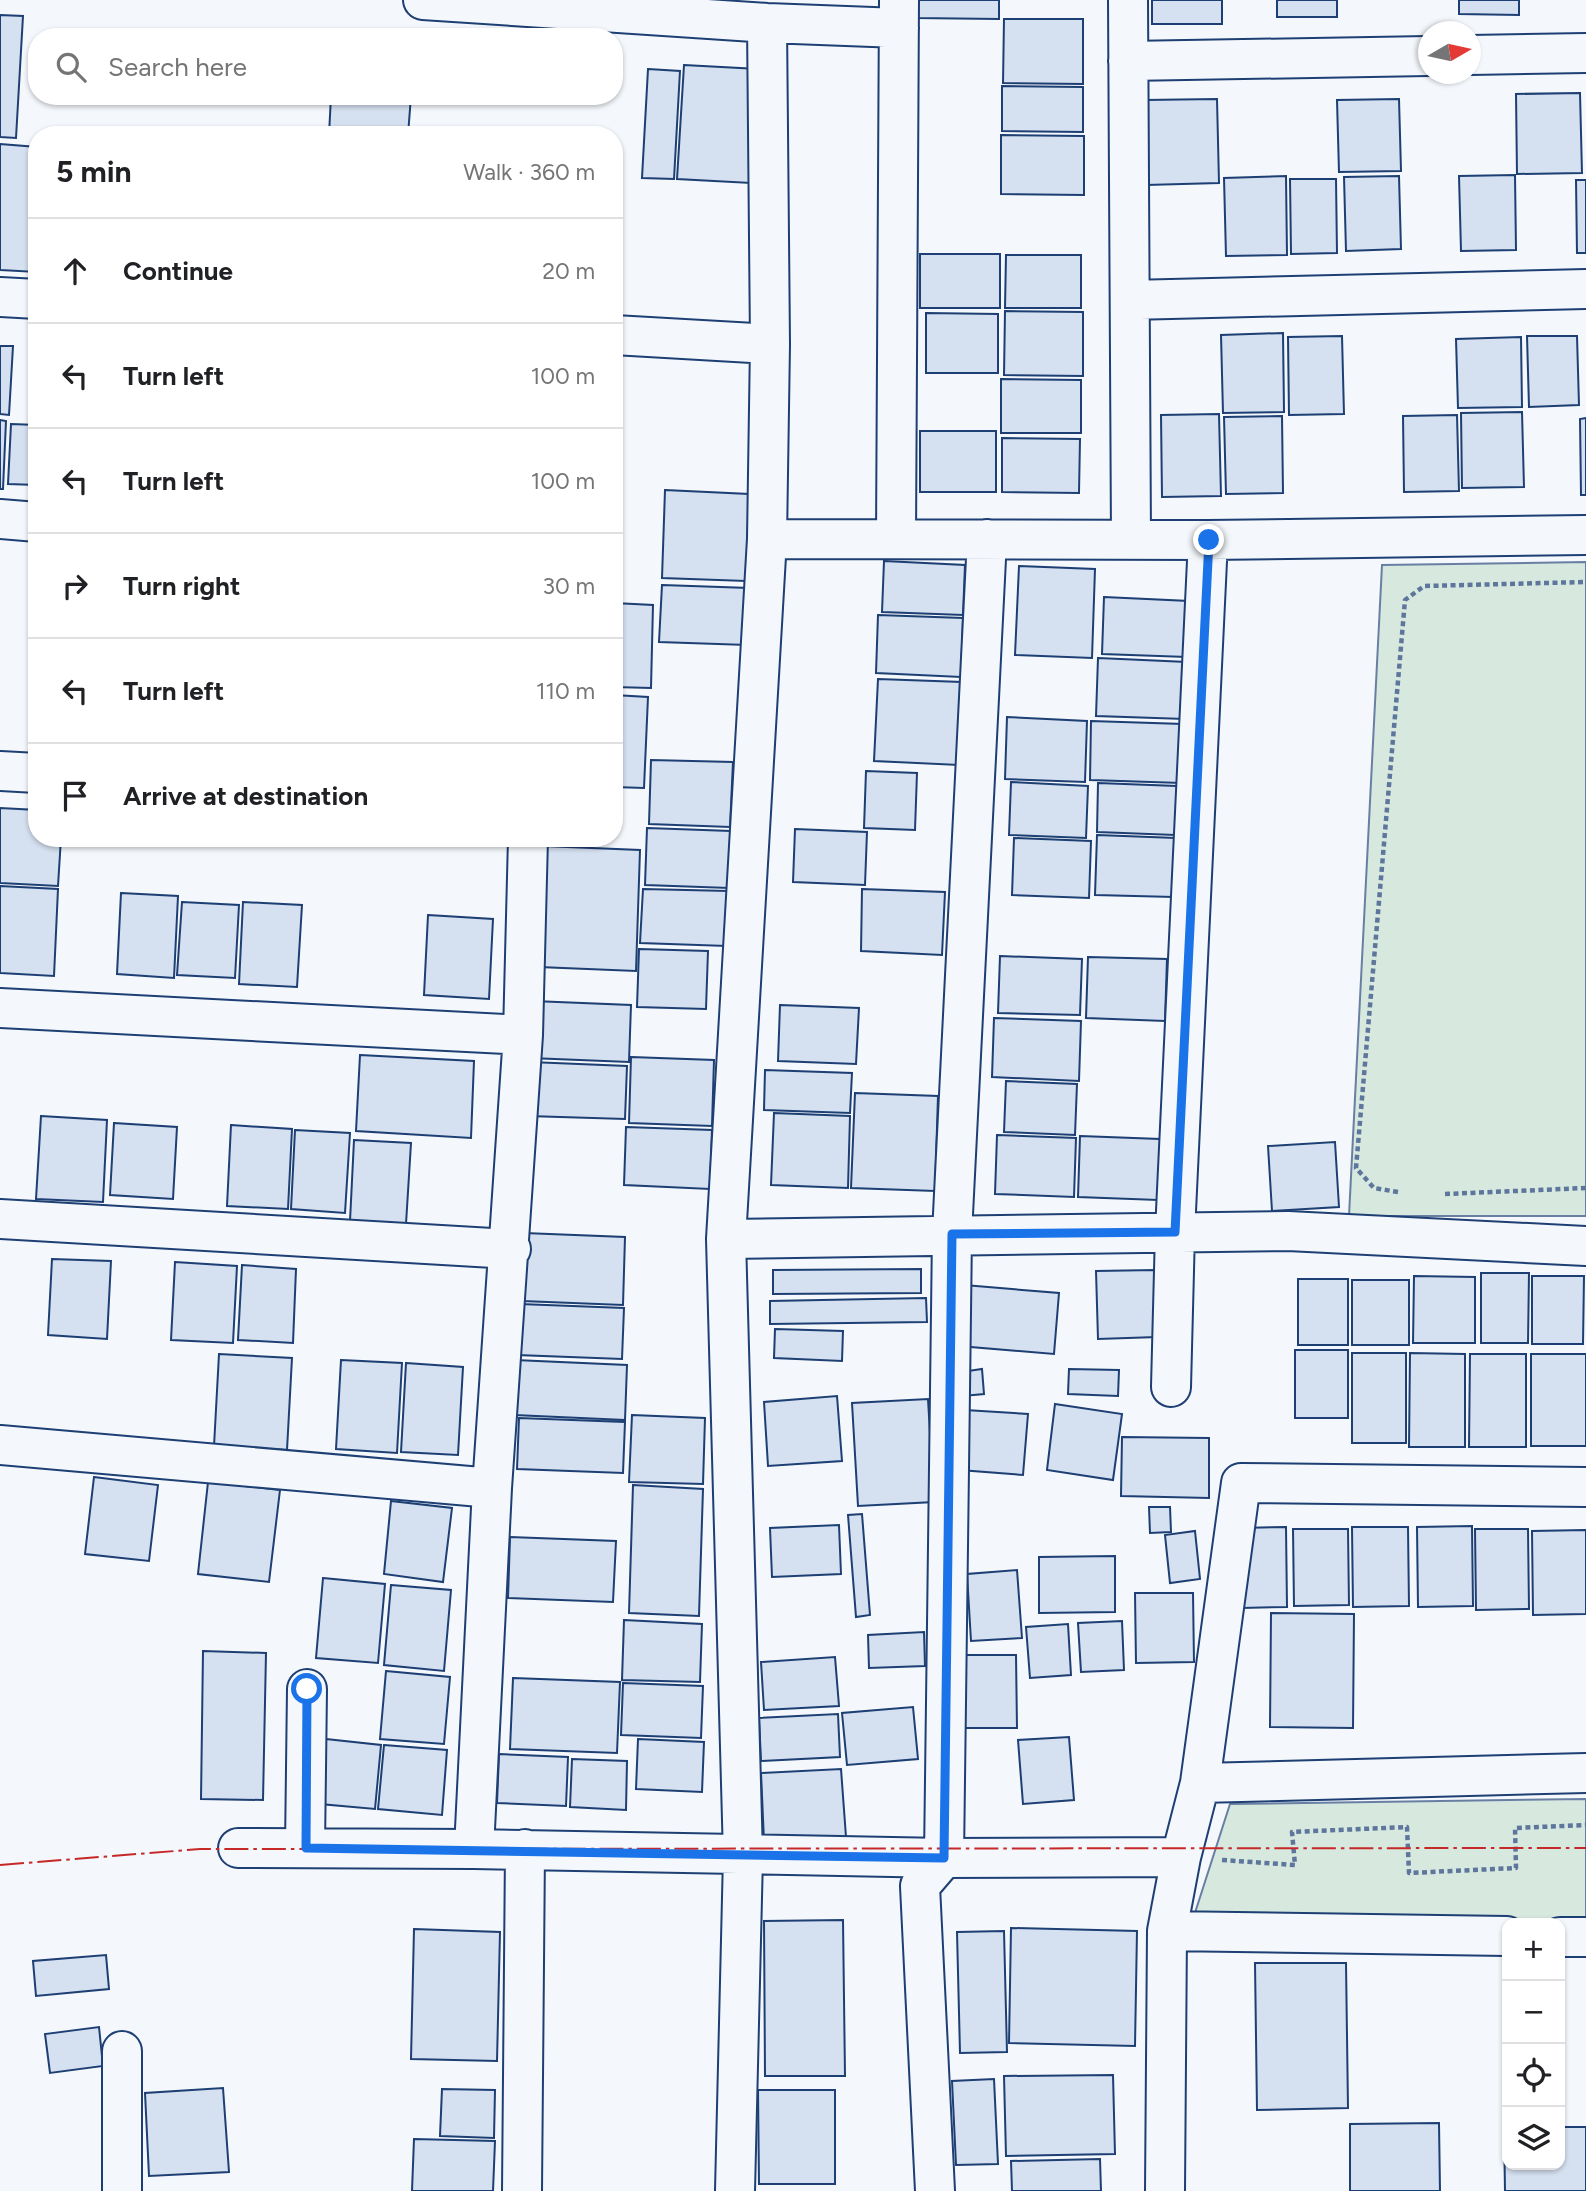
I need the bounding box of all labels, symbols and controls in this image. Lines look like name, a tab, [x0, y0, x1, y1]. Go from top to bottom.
north arrow	[1418, 21, 1481, 84]
search box	[28, 28, 623, 105]
icon: search	[52, 48, 90, 86]
text: Search here	[108, 51, 247, 83]
text: 5 min	[56, 153, 132, 190]
text: Walk · 360 m	[463, 158, 595, 186]
icon: ahead	[56, 252, 94, 290]
text: Continue	[123, 255, 233, 287]
text: 20 m	[542, 257, 595, 285]
icon: left	[56, 357, 94, 395]
text: Turn left	[123, 360, 224, 392]
text: 100 m	[531, 362, 595, 390]
icon: left	[56, 462, 94, 500]
text: Turn left	[123, 465, 224, 497]
text: 100 m	[531, 467, 595, 495]
route end	[1193, 524, 1224, 555]
icon: right	[56, 567, 94, 605]
text: Turn right	[123, 570, 240, 602]
text: 30 m	[542, 572, 595, 600]
icon: left	[56, 672, 94, 710]
text: Turn left	[123, 675, 224, 707]
text: 110 m	[536, 677, 595, 705]
icon: arrive	[56, 777, 94, 815]
text: Arrive at destination	[123, 780, 368, 812]
route start	[291, 1673, 322, 1704]
map controls	[1502, 1918, 1565, 2170]
button: +	[1502, 1918, 1565, 1981]
button: −	[1502, 1981, 1565, 2044]
button: locate	[1502, 2044, 1565, 2107]
button: layers	[1502, 2107, 1565, 2170]

